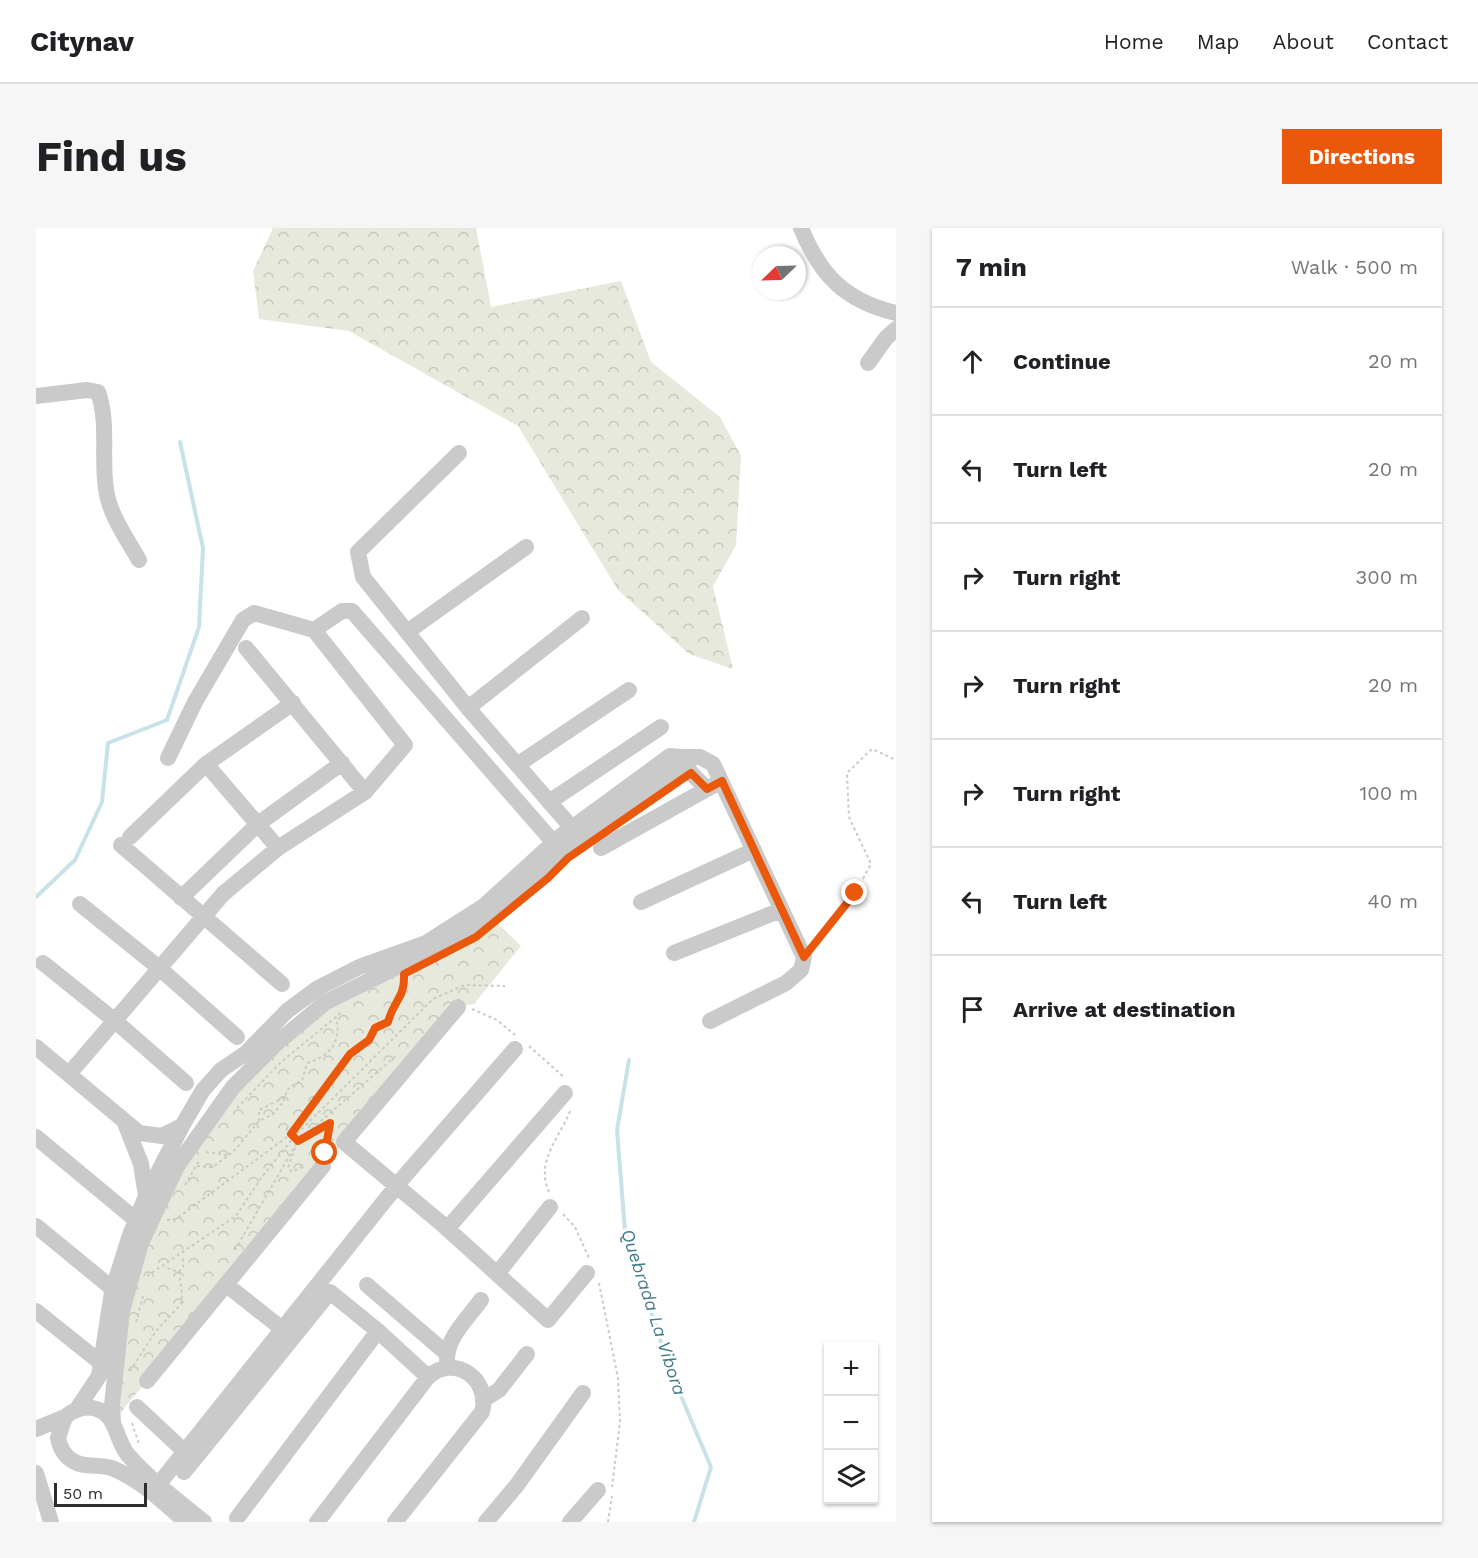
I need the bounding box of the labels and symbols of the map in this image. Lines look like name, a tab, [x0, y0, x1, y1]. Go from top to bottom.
north arrow	[752, 246, 806, 300]
route end	[841, 879, 867, 905]
route start	[311, 1139, 337, 1165]
water label: Quebrada La Vibora	[617, 1226, 691, 1398]
scale bar	[54, 1480, 147, 1508]

